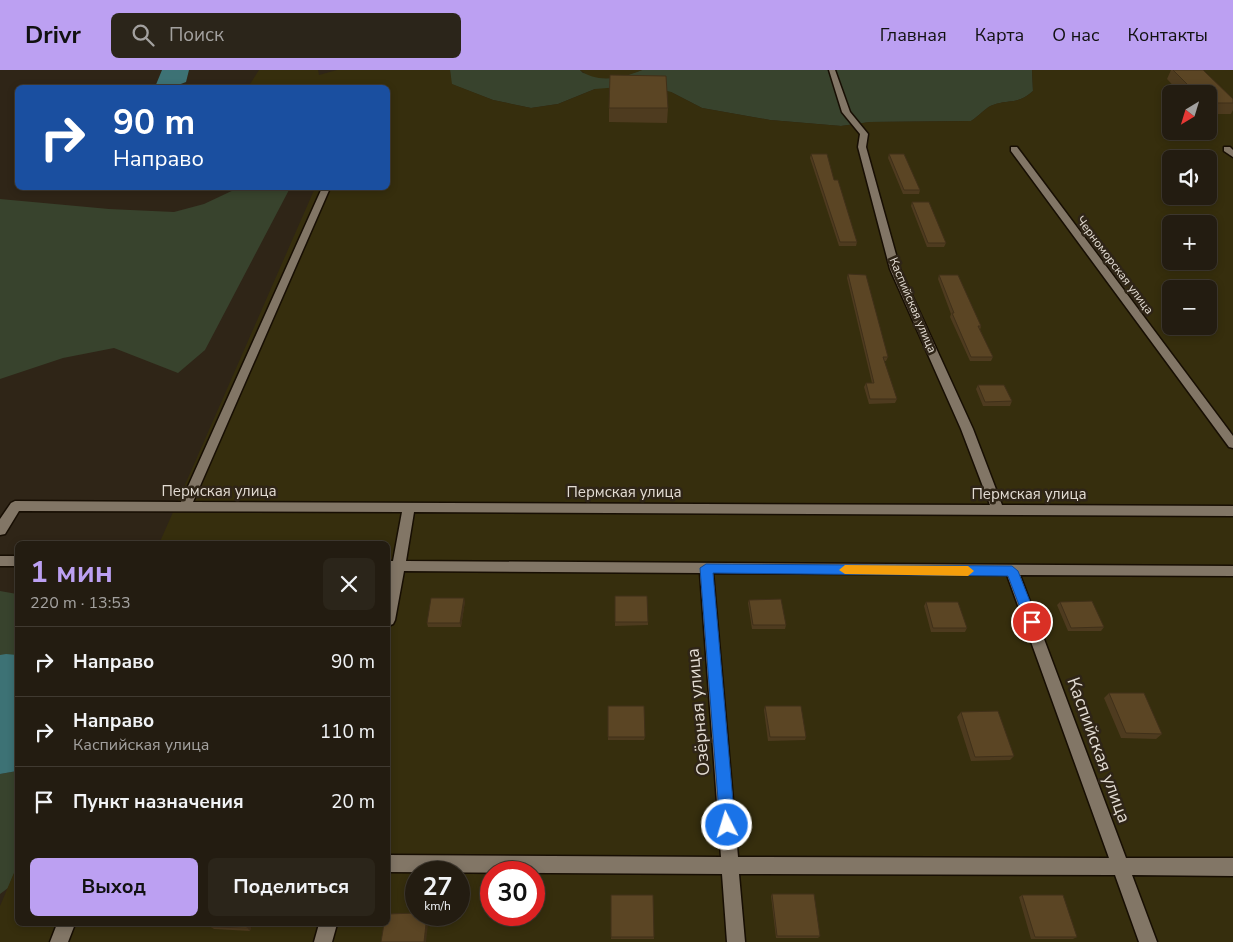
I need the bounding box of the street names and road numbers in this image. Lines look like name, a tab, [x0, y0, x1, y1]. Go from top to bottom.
street label: Черноморская улица	[1073, 213, 1157, 317]
street label: Каспийская улица	[886, 255, 940, 355]
street label: Пермская улица	[161, 481, 277, 501]
street label: Пермская улица	[566, 482, 682, 502]
street label: Пермская улица	[971, 484, 1087, 504]
street label: Озёрная улица	[680, 647, 716, 777]
street label: Каспийская улица	[1061, 674, 1137, 826]

